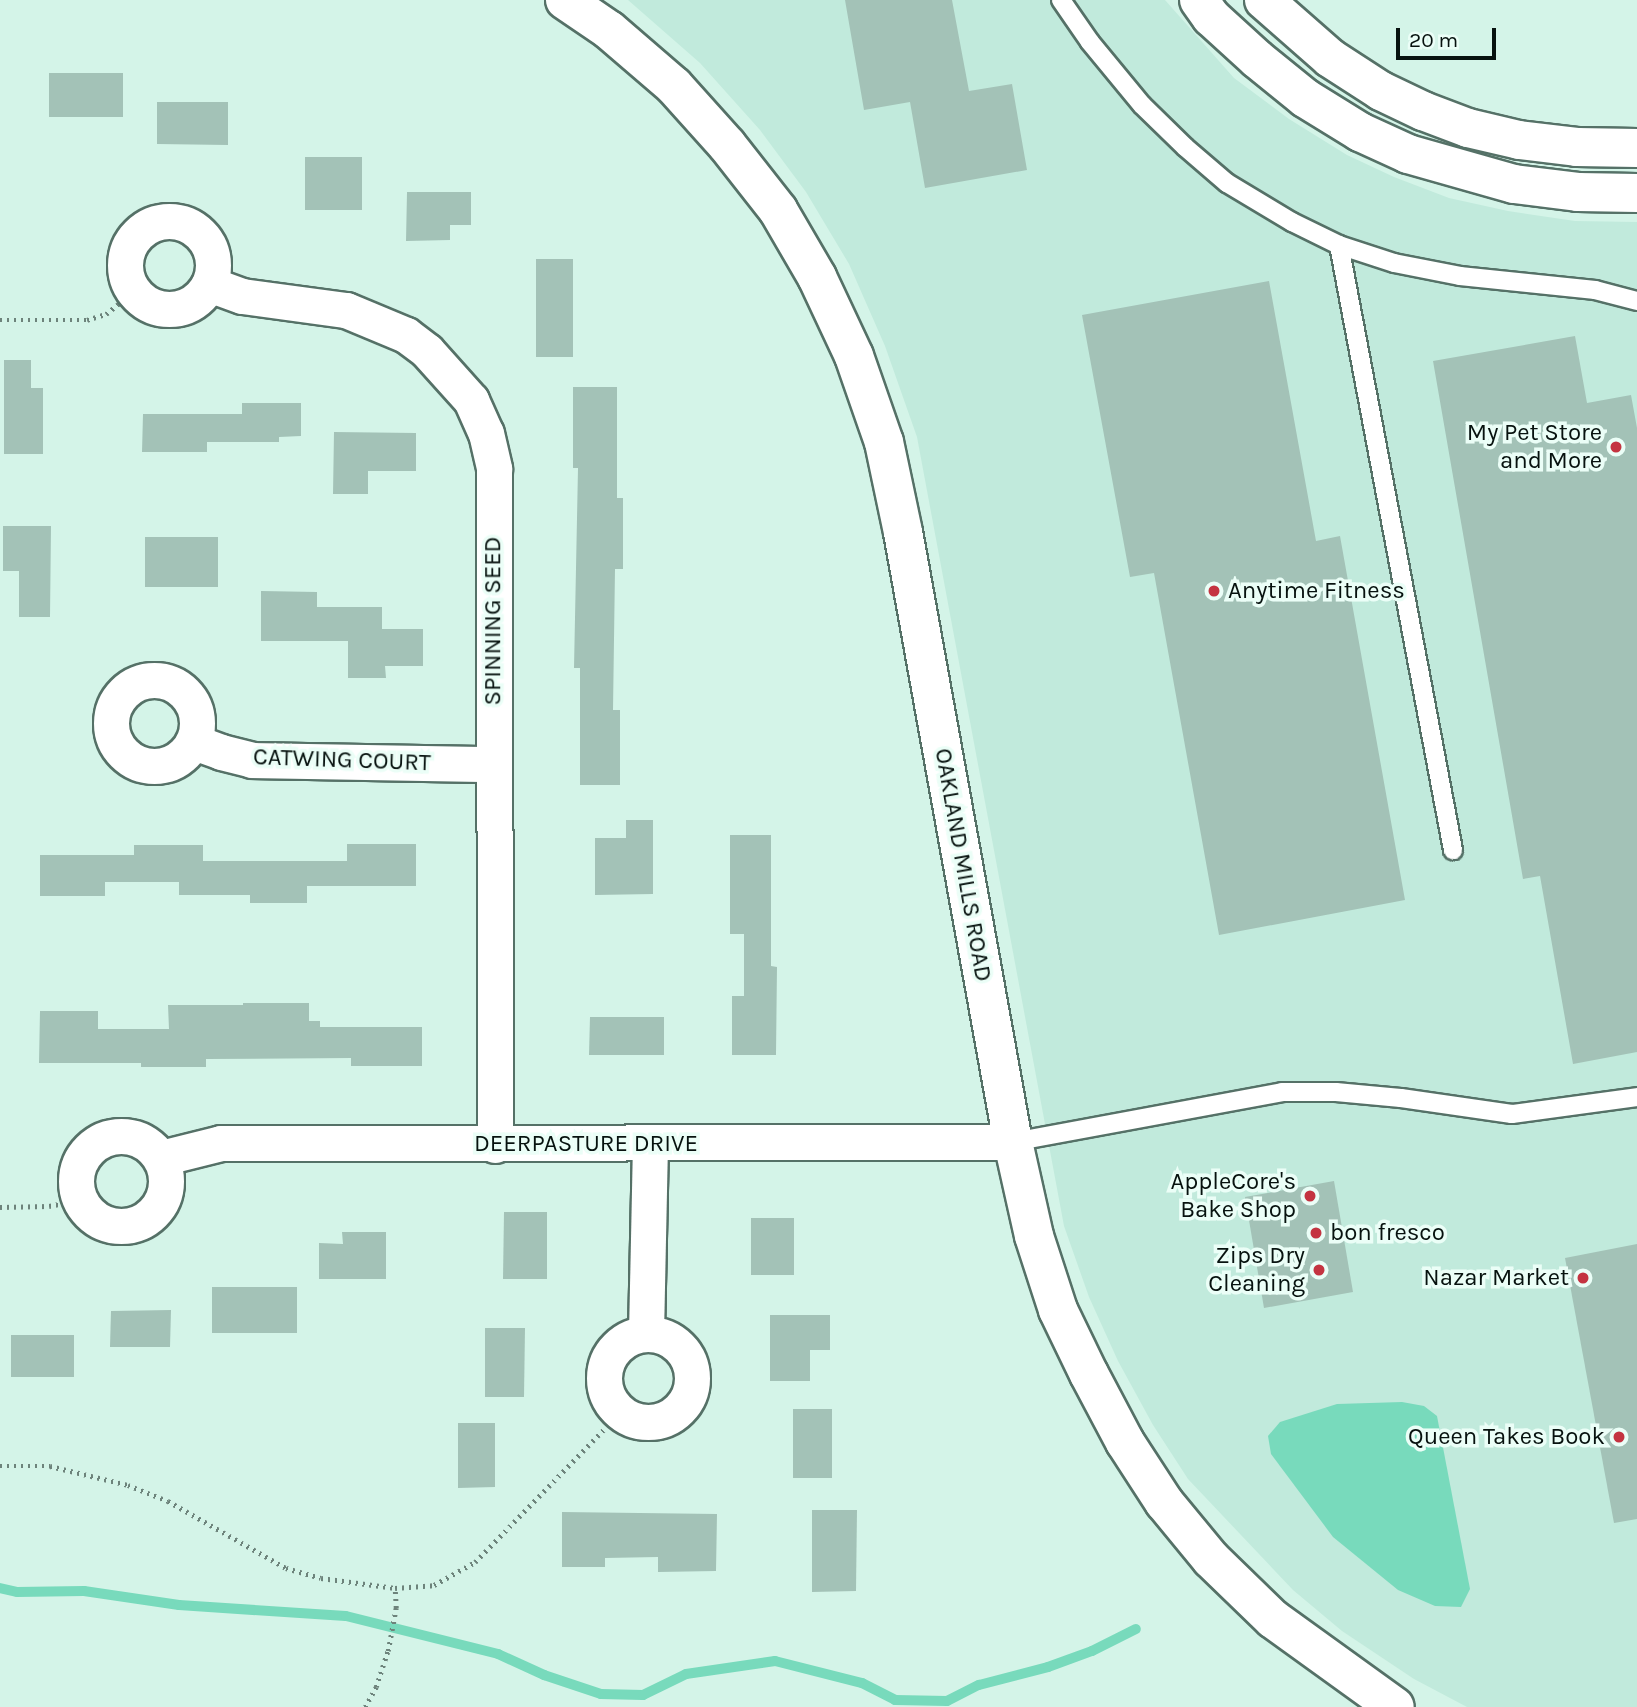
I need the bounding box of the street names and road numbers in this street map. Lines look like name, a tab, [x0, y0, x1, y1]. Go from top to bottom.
street label: SPINNING SEED	[479, 537, 507, 705]
street label: CATWING COURT	[253, 743, 431, 777]
street label: OAKLAND MILLS ROAD	[928, 746, 998, 984]
street label: DEERPASTURE DRIVE	[474, 1130, 698, 1158]

